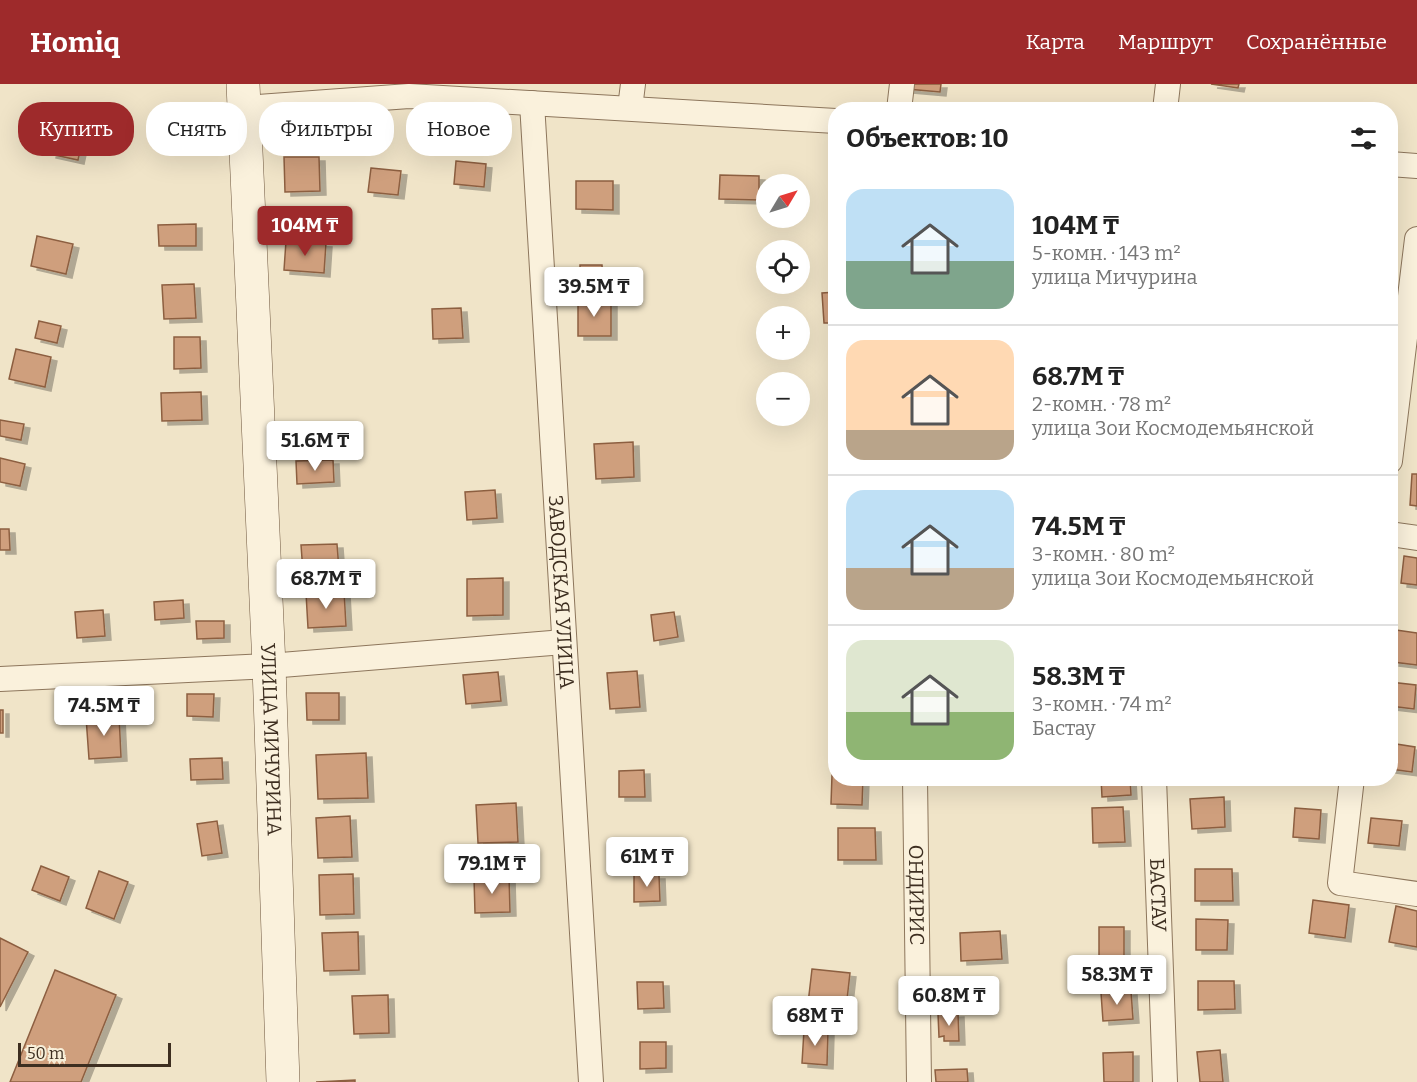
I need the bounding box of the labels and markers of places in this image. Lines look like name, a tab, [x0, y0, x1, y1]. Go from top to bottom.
pin: 104M ₸	[256, 206, 354, 257]
pin: 39.5M ₸	[539, 267, 649, 318]
pin: 51.6M ₸	[260, 421, 370, 472]
pin: 68.7M ₸	[271, 559, 381, 610]
pin: 74.5M ₸	[49, 686, 159, 737]
pin: 61M ₸	[605, 837, 689, 888]
pin: 79.1M ₸	[437, 844, 547, 895]
pin: 58.3M ₸	[1062, 955, 1172, 1006]
pin: 60.8M ₸	[894, 976, 1004, 1027]
pin: 68M ₸	[773, 996, 857, 1047]

